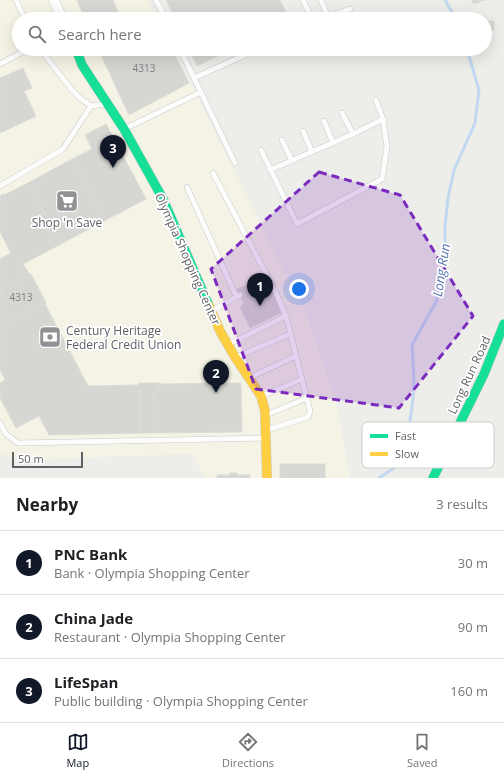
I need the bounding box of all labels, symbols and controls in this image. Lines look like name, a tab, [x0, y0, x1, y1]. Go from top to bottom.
search box	[12, 12, 492, 56]
icon: search	[26, 23, 48, 45]
text: Search here	[58, 24, 142, 44]
house number: 4313	[133, 61, 156, 75]
pin: 3	[100, 135, 126, 168]
supermarket icon: Shop 'n Save	[54, 188, 80, 214]
street label: Olympia Shopping Center	[151, 190, 225, 328]
place label: Shop 'n Save	[32, 214, 103, 231]
water label: Long Run	[428, 242, 454, 298]
pin: 1	[247, 273, 273, 306]
your location	[289, 279, 309, 299]
house number: 4313	[10, 290, 33, 304]
place label: Century Heritage Federal Credit Union	[66, 322, 181, 353]
bank icon: Century Heritage Federal Credit Union	[37, 324, 63, 350]
street label: Long Run Road	[443, 333, 495, 417]
pin: 2	[203, 360, 229, 393]
legend	[362, 422, 494, 468]
text: Fast	[395, 428, 416, 443]
text: Slow	[395, 446, 419, 461]
scale bar	[12, 450, 83, 469]
text: 50 m	[18, 451, 44, 466]
text: Nearby	[16, 493, 78, 516]
text: 3 results	[436, 495, 488, 513]
text: PNC Bank	[54, 544, 127, 564]
text: 1	[25, 554, 33, 572]
text: 30 m	[458, 554, 488, 572]
text: Bank · Olympia Shopping Center	[54, 564, 250, 582]
text: China Jade	[54, 608, 133, 628]
text: 2	[25, 618, 33, 636]
text: 90 m	[458, 618, 488, 636]
text: Restaurant · Olympia Shopping Center	[54, 628, 286, 646]
text: LifeSpan	[54, 672, 118, 692]
text: 3	[25, 682, 33, 700]
text: 160 m	[450, 682, 488, 700]
text: Public building · Olympia Shopping Center	[54, 692, 308, 710]
tab: Map	[66, 731, 89, 770]
tab: Directions	[222, 731, 274, 770]
tab: Saved	[407, 731, 438, 770]

